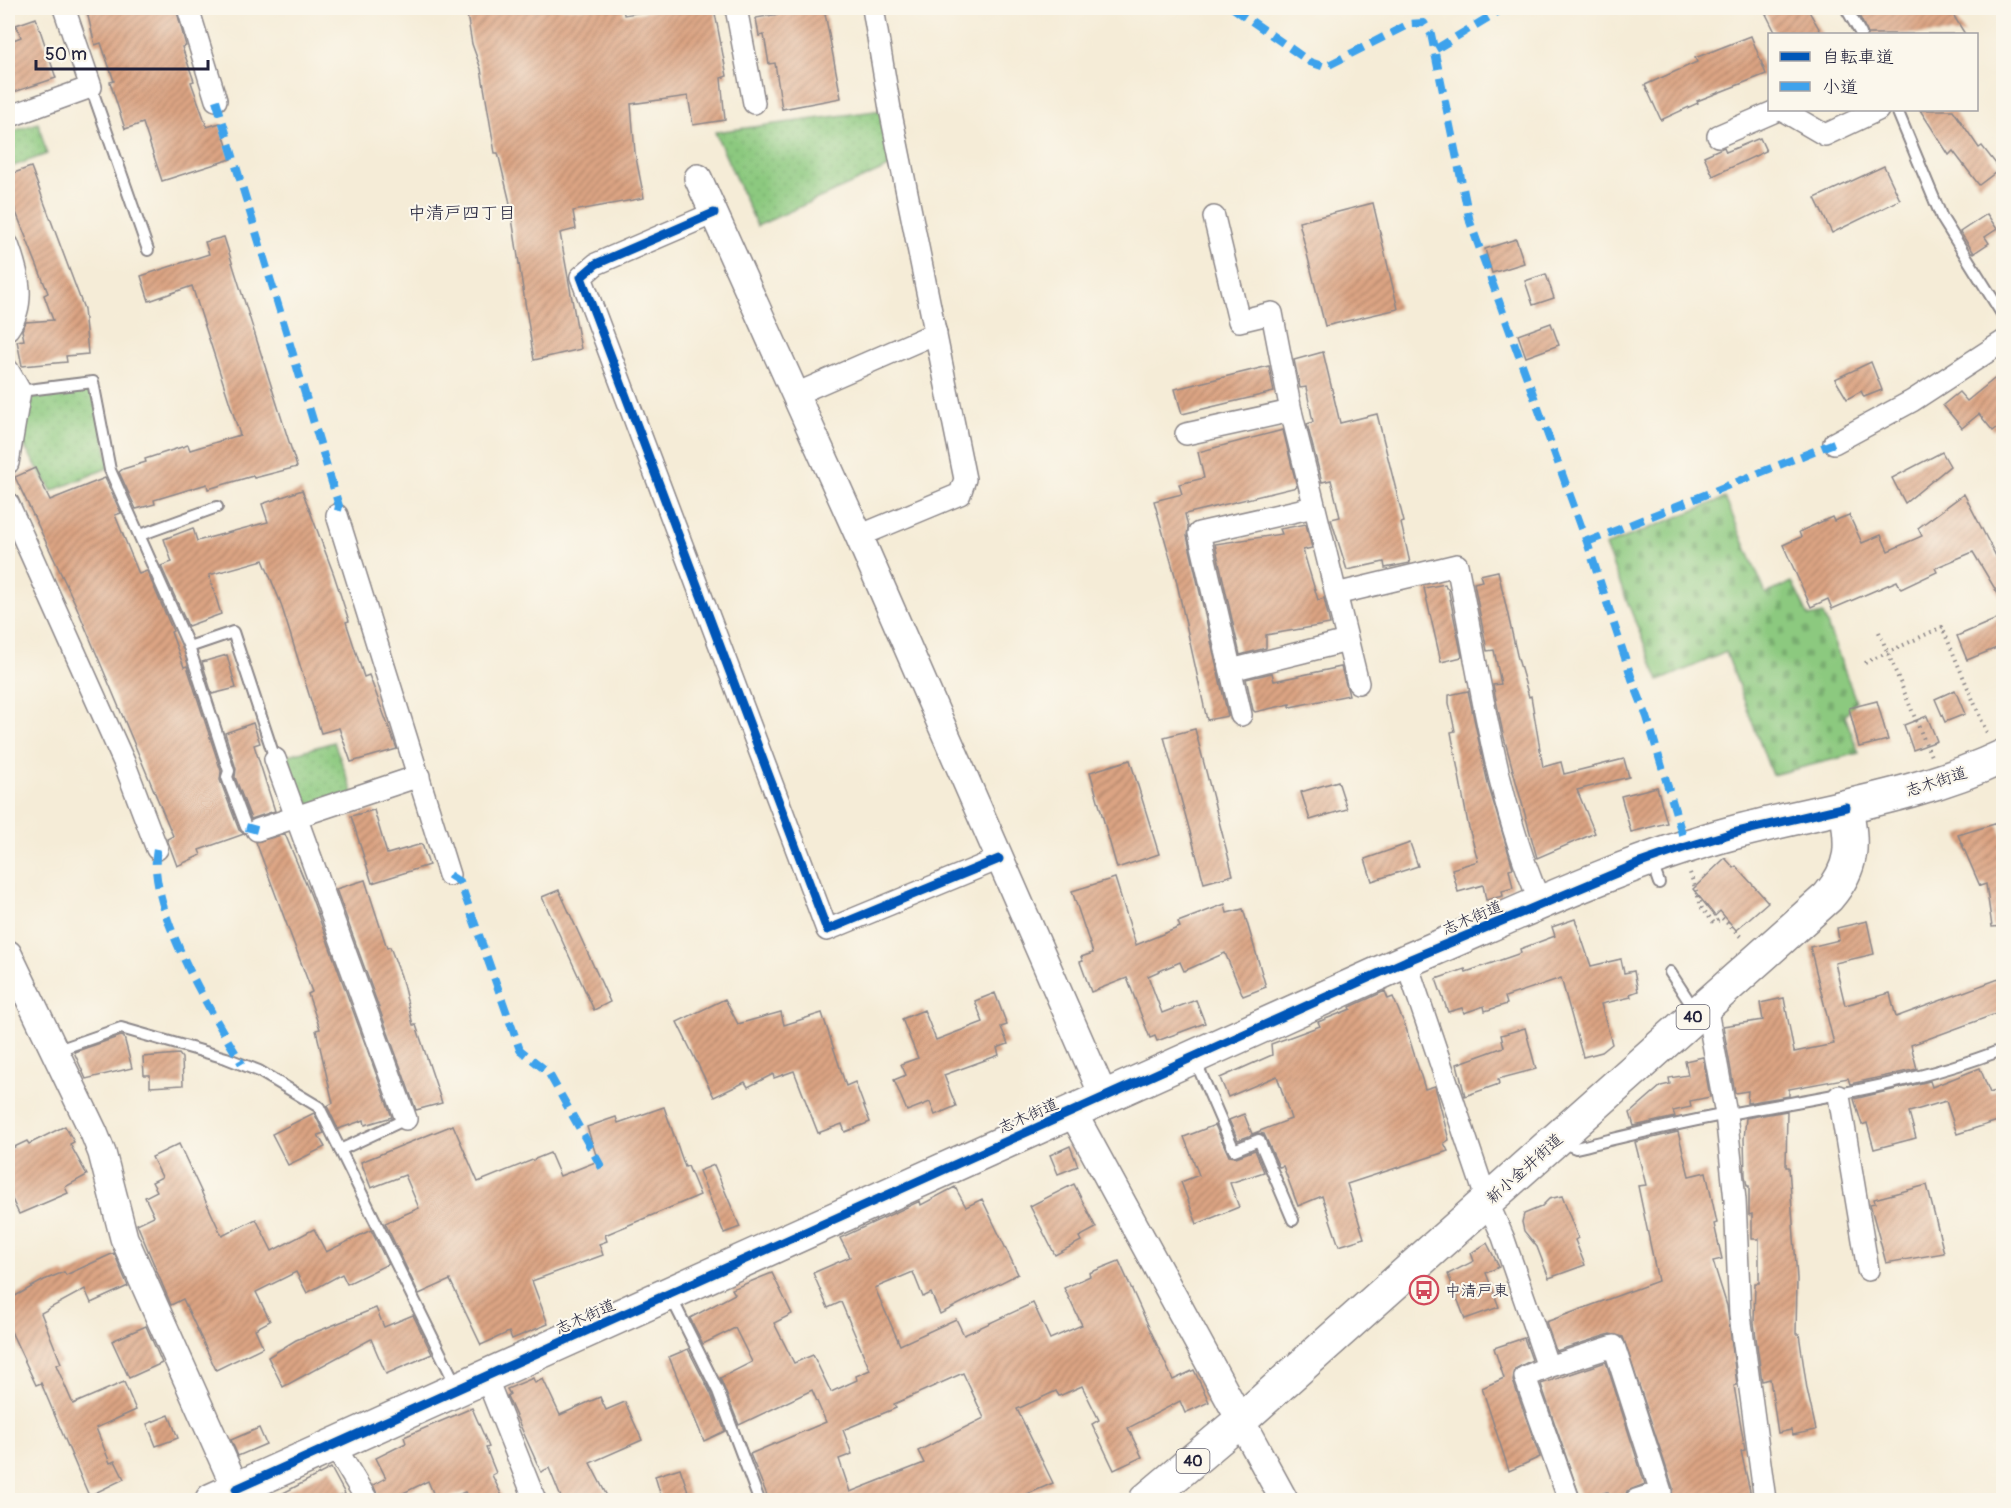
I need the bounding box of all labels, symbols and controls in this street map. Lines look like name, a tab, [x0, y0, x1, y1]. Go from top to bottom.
scale bar	[36, 33, 208, 71]
legend	[1768, 33, 1978, 111]
text: 50 m	[45, 43, 87, 66]
text: 自転車道	[1822, 46, 1894, 69]
text: 小道	[1822, 76, 1858, 99]
district label: 中清戸四丁目	[408, 202, 516, 225]
street label: 志木街道	[1903, 763, 1970, 801]
street label: 志木街道	[1439, 896, 1506, 940]
road number: 40	[1676, 1005, 1710, 1029]
street label: 志木街道	[995, 1094, 1062, 1138]
street label: 新小金井街道	[1482, 1129, 1567, 1208]
bus stop icon: 中清戸東	[1408, 1274, 1440, 1306]
place label: 中清戸東	[1445, 1281, 1509, 1301]
street label: 志木街道	[552, 1295, 619, 1339]
road number: 40	[1176, 1449, 1210, 1473]

